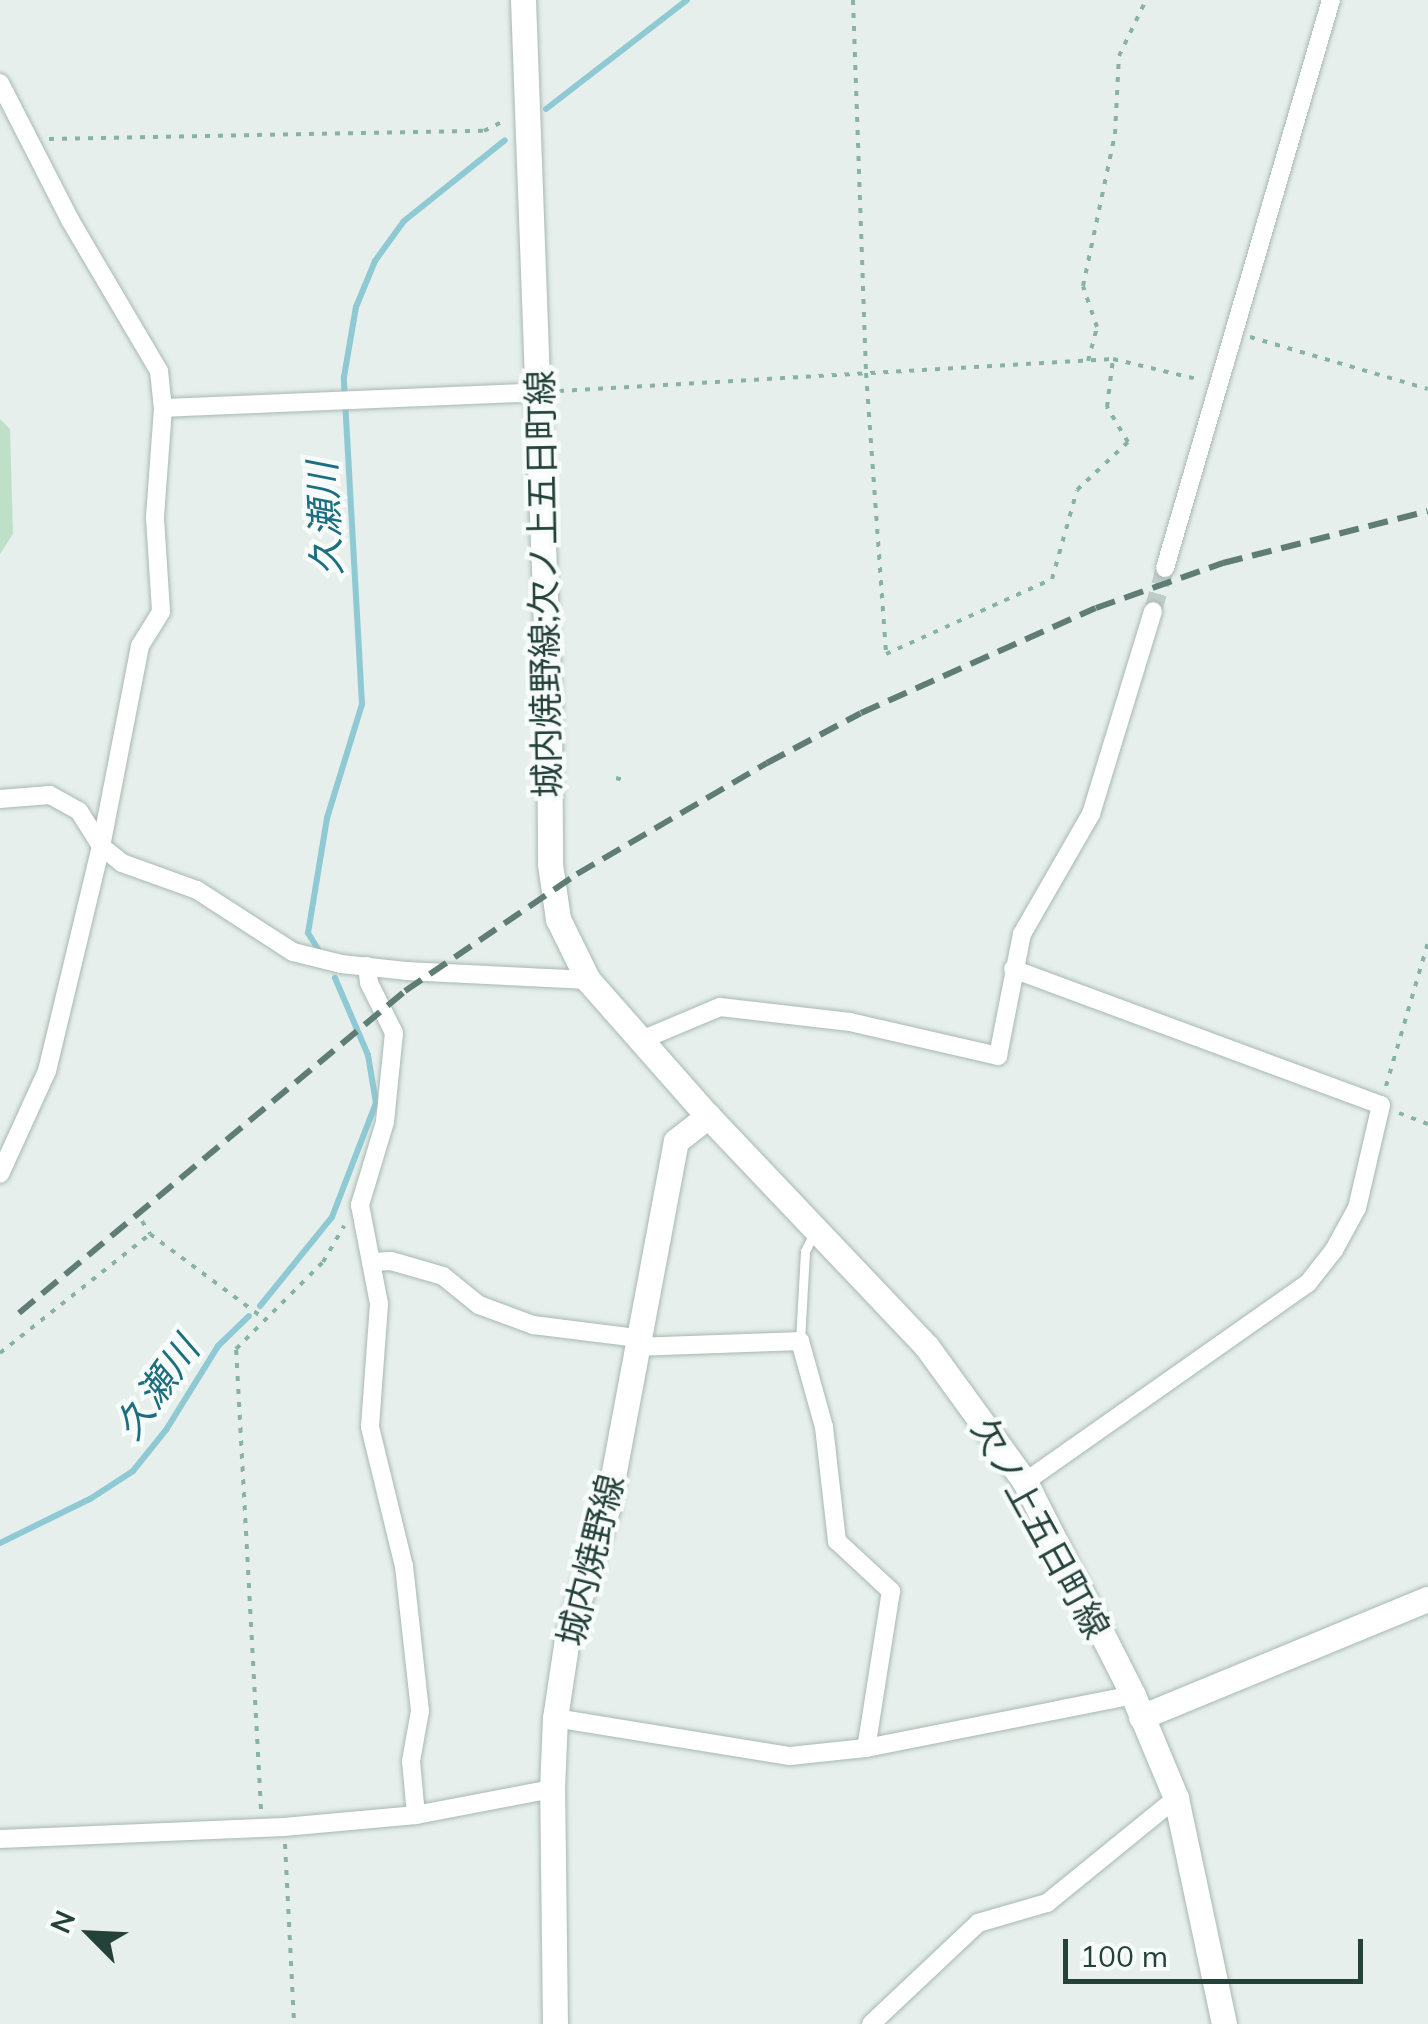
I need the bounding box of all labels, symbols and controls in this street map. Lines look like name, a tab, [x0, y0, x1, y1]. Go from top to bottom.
street label: 城内焼野線;欠ノ上五日町線	[518, 370, 568, 798]
water label: 久瀬川	[299, 461, 351, 577]
water label: 久瀬川	[106, 1328, 208, 1448]
street label: 欠ノ上五日町線	[963, 1411, 1119, 1645]
street label: 城内焼野線	[548, 1470, 632, 1650]
north arrow	[40, 1884, 140, 1984]
text: N	[42, 1905, 82, 1938]
scale bar	[1068, 1919, 1368, 1981]
text: 100 m	[1080, 1937, 1168, 1975]

